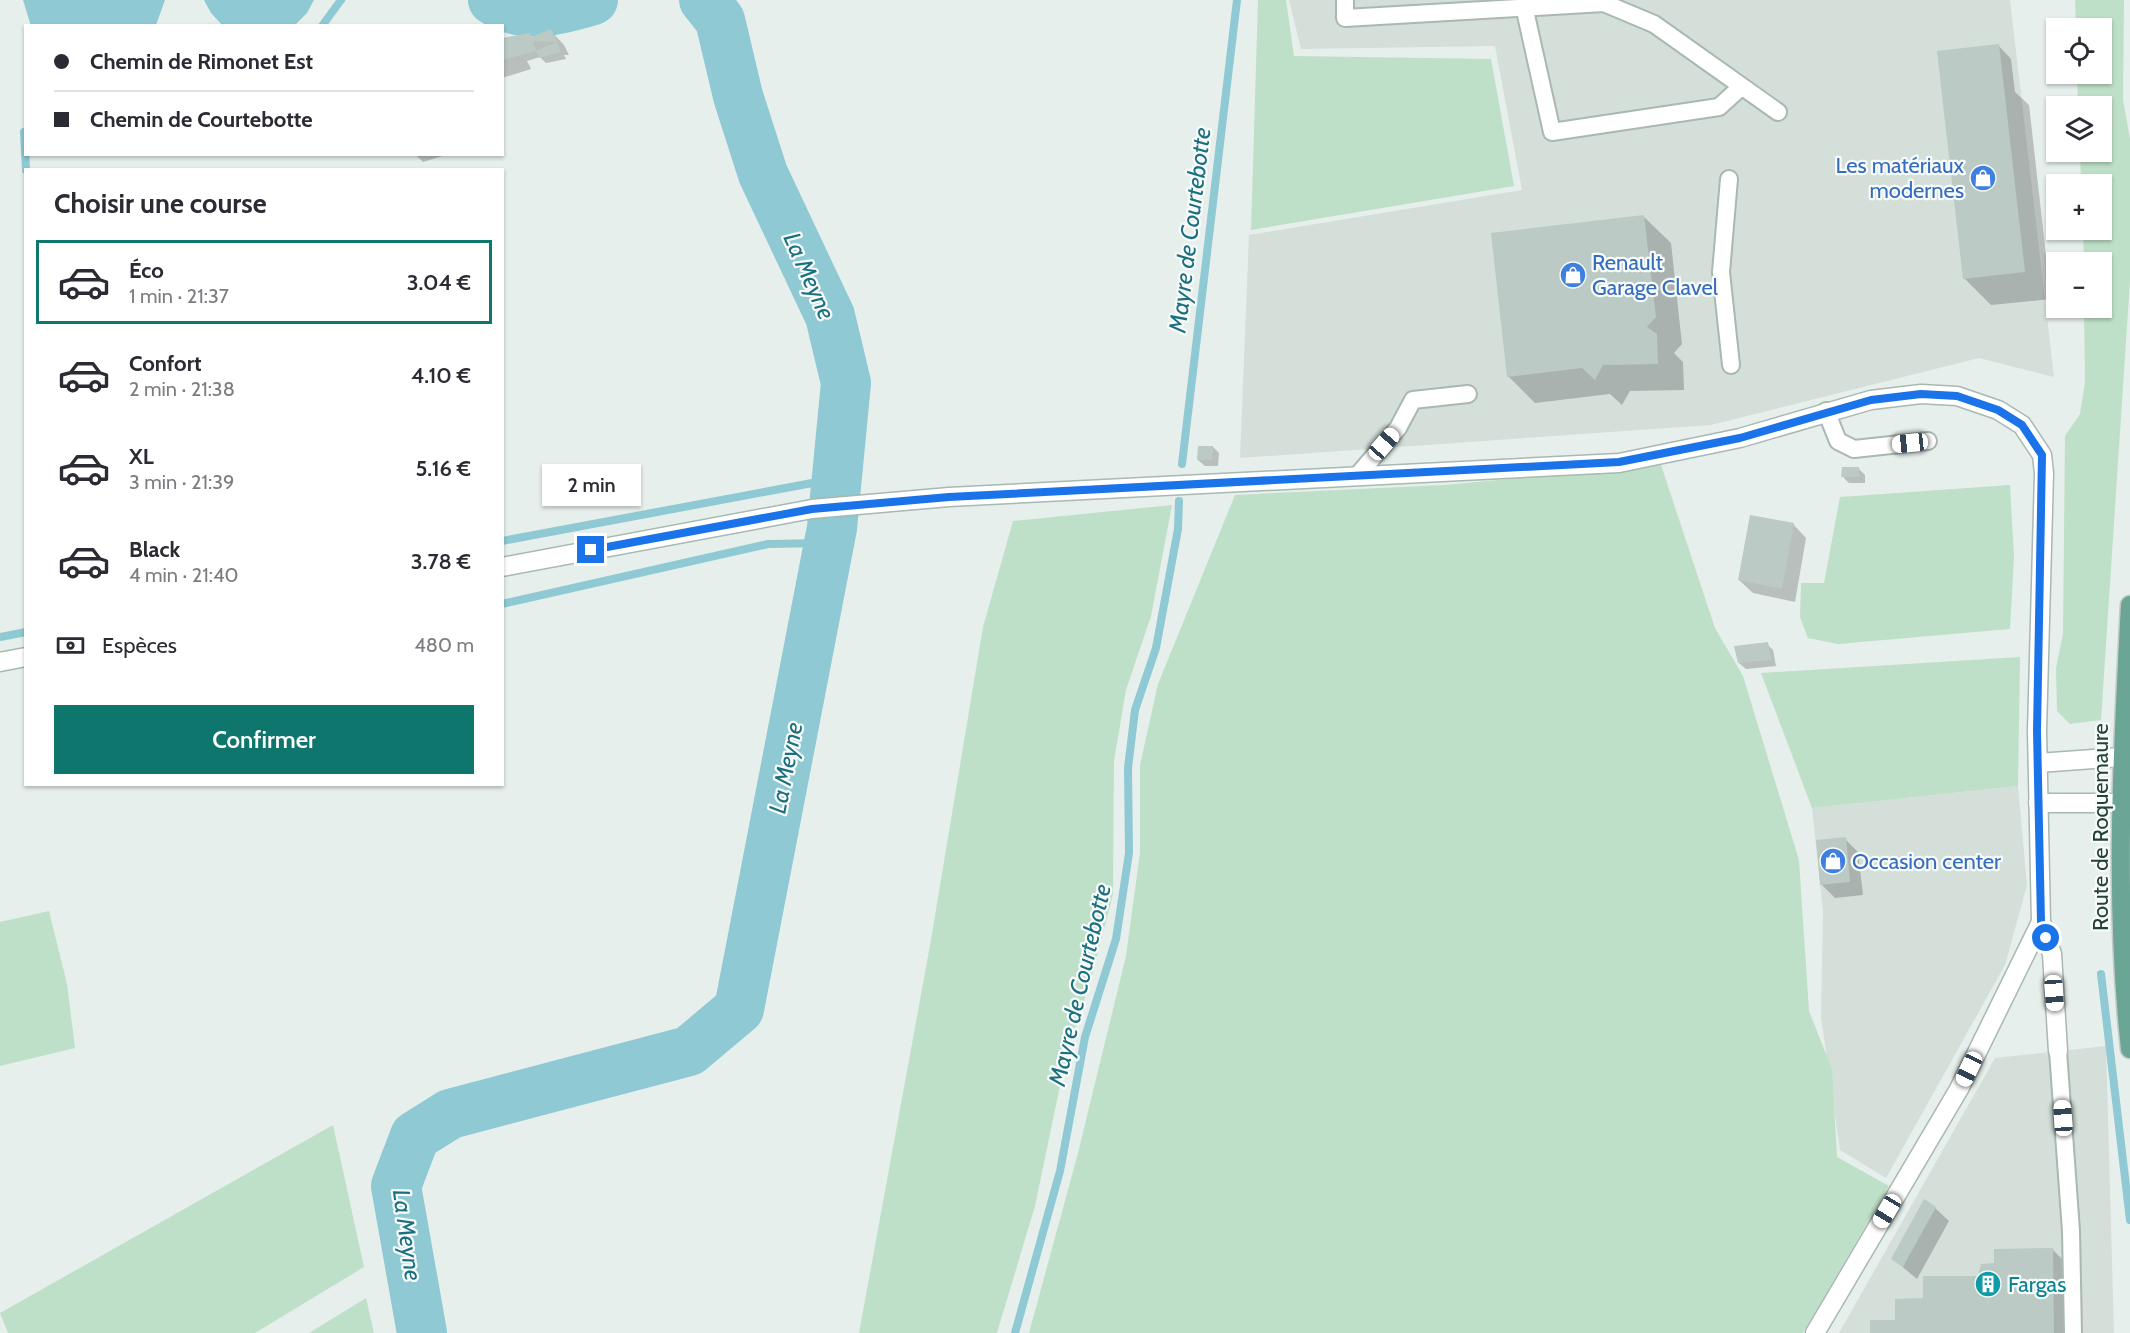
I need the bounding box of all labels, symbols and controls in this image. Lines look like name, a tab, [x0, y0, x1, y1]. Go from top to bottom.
map controls	[2046, 18, 2112, 318]
button: locate	[2046, 18, 2112, 84]
text: Chemin de Rimonet Est	[90, 48, 313, 75]
button: layers	[2046, 96, 2112, 162]
text: Chemin de Courtebotte	[90, 106, 313, 133]
water label: Mayre de Courtebotte	[1162, 126, 1216, 335]
place label: Les matériaux modernes	[1836, 152, 1965, 204]
shop icon: Les matériaux modernes	[1968, 163, 1998, 193]
button: +	[2046, 174, 2112, 240]
text: Choisir une course	[54, 187, 267, 220]
water label: La Meyne	[777, 228, 841, 324]
place label: Renault Garage Clavel	[1592, 249, 1719, 301]
button: −	[2046, 252, 2112, 318]
icon: car	[57, 255, 111, 309]
text: Éco	[129, 257, 164, 284]
shop icon: Renault Garage Clavel	[1558, 260, 1588, 290]
text: 3.04 €	[407, 269, 471, 296]
text: 1 min · 21:37	[129, 284, 229, 308]
icon: car	[57, 348, 111, 402]
text: Confort	[129, 350, 202, 377]
text: 4.10 €	[411, 362, 471, 389]
text: 2 min · 21:38	[129, 377, 235, 401]
car	[1365, 425, 1403, 463]
car	[1891, 432, 1929, 454]
icon: car	[57, 441, 111, 495]
text: XL	[129, 443, 154, 470]
text: 5.16 €	[415, 455, 471, 482]
callout: 2 min	[542, 463, 640, 505]
text: 3 min · 21:39	[129, 470, 234, 494]
text: 2 min	[567, 473, 616, 497]
icon: car	[57, 534, 111, 588]
text: Black	[129, 536, 180, 563]
route end	[577, 536, 604, 563]
text: 3.78 €	[411, 548, 471, 575]
text: 4 min · 21:40	[129, 563, 238, 587]
icon: cash	[54, 629, 87, 662]
text: Espèces	[102, 632, 177, 659]
text: 480 m	[414, 633, 474, 657]
button: Confirmer	[54, 705, 474, 774]
water label: La Meyne	[762, 720, 809, 816]
street label: Route de Roquemaure	[2087, 723, 2114, 931]
shop icon: Occasion center	[1818, 846, 1848, 876]
place label: Occasion center	[1852, 848, 2001, 875]
water label: Mayre de Courtebotte	[1042, 881, 1117, 1090]
route start	[2032, 924, 2059, 951]
car	[2044, 974, 2064, 1012]
car	[1953, 1049, 1985, 1089]
car	[2053, 1099, 2073, 1137]
water label: La Meyne	[387, 1187, 428, 1283]
car	[1870, 1191, 1904, 1231]
building icon: Fargas	[1973, 1269, 2003, 1299]
place label: Fargas	[2008, 1271, 2066, 1298]

